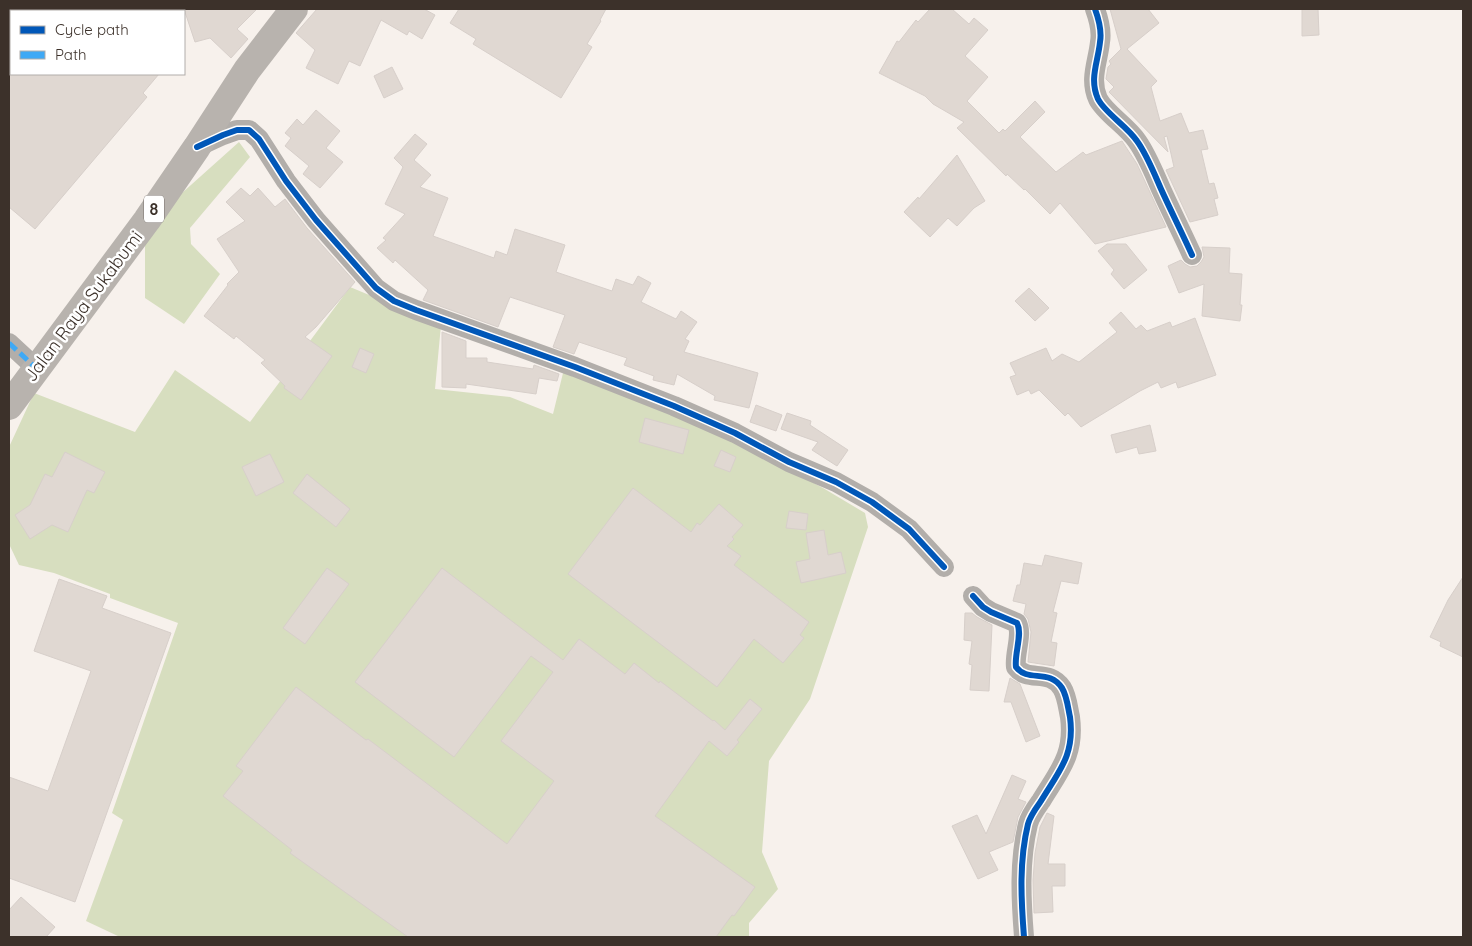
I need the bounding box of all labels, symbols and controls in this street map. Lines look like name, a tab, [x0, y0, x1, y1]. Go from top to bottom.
legend	[10, 10, 185, 75]
text: Cycle path	[55, 20, 129, 39]
text: Path	[55, 45, 87, 64]
road number: 8	[144, 195, 164, 222]
street label: Jalan Raya Sukabumi	[19, 226, 147, 386]

